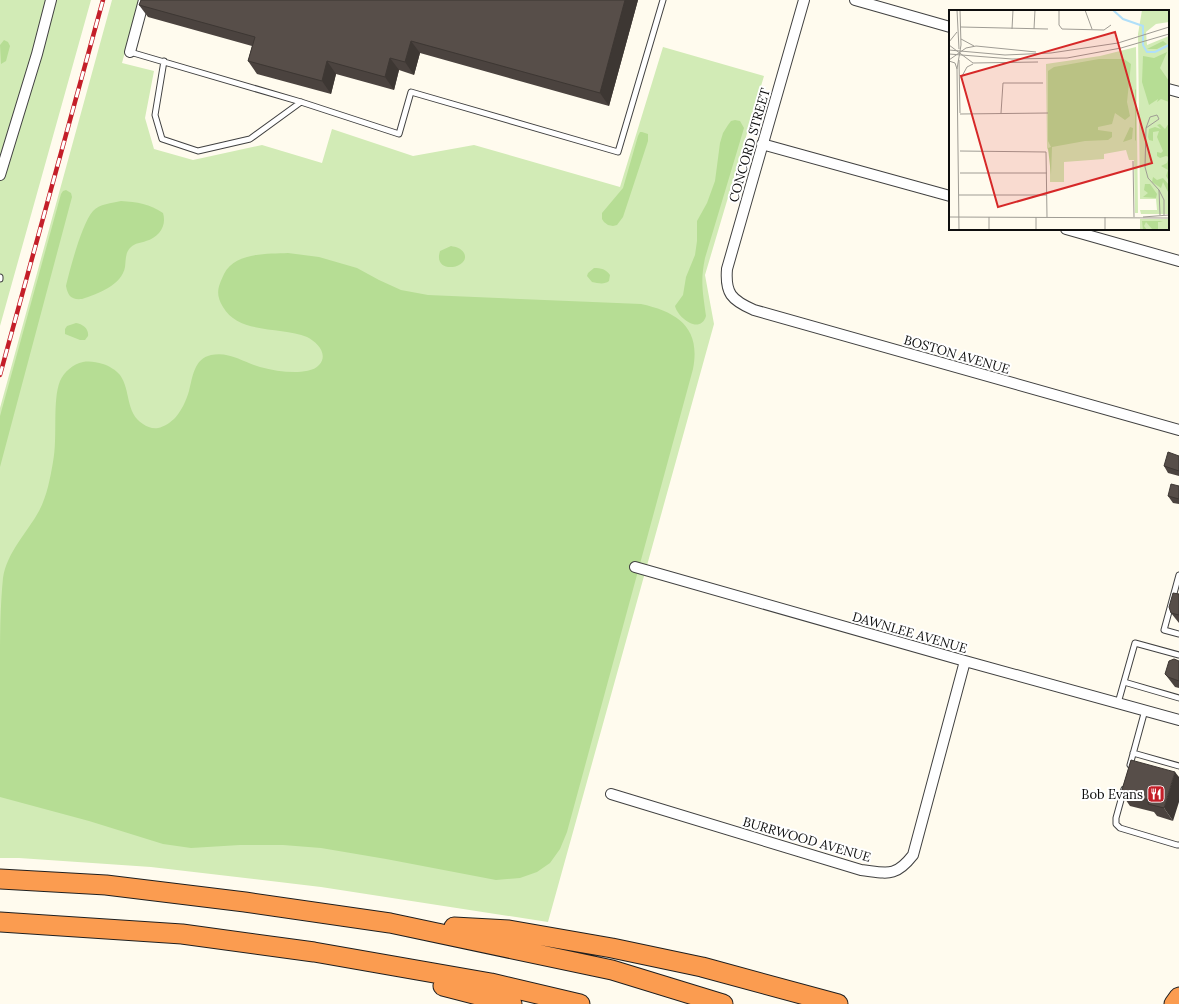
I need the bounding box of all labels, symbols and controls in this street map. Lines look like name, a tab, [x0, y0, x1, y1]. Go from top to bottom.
inset map	[949, 10, 1169, 230]
street label: CONCORD STREET	[725, 85, 774, 204]
street label: BOSTON AVENUE	[902, 331, 1012, 378]
street label: DAWNLEE AVENUE	[850, 608, 969, 657]
restaurant icon: Bob Evans	[1146, 784, 1166, 804]
place label: Bob Evans	[1081, 786, 1143, 803]
street label: BURRWOOD AVENUE	[741, 813, 873, 866]

